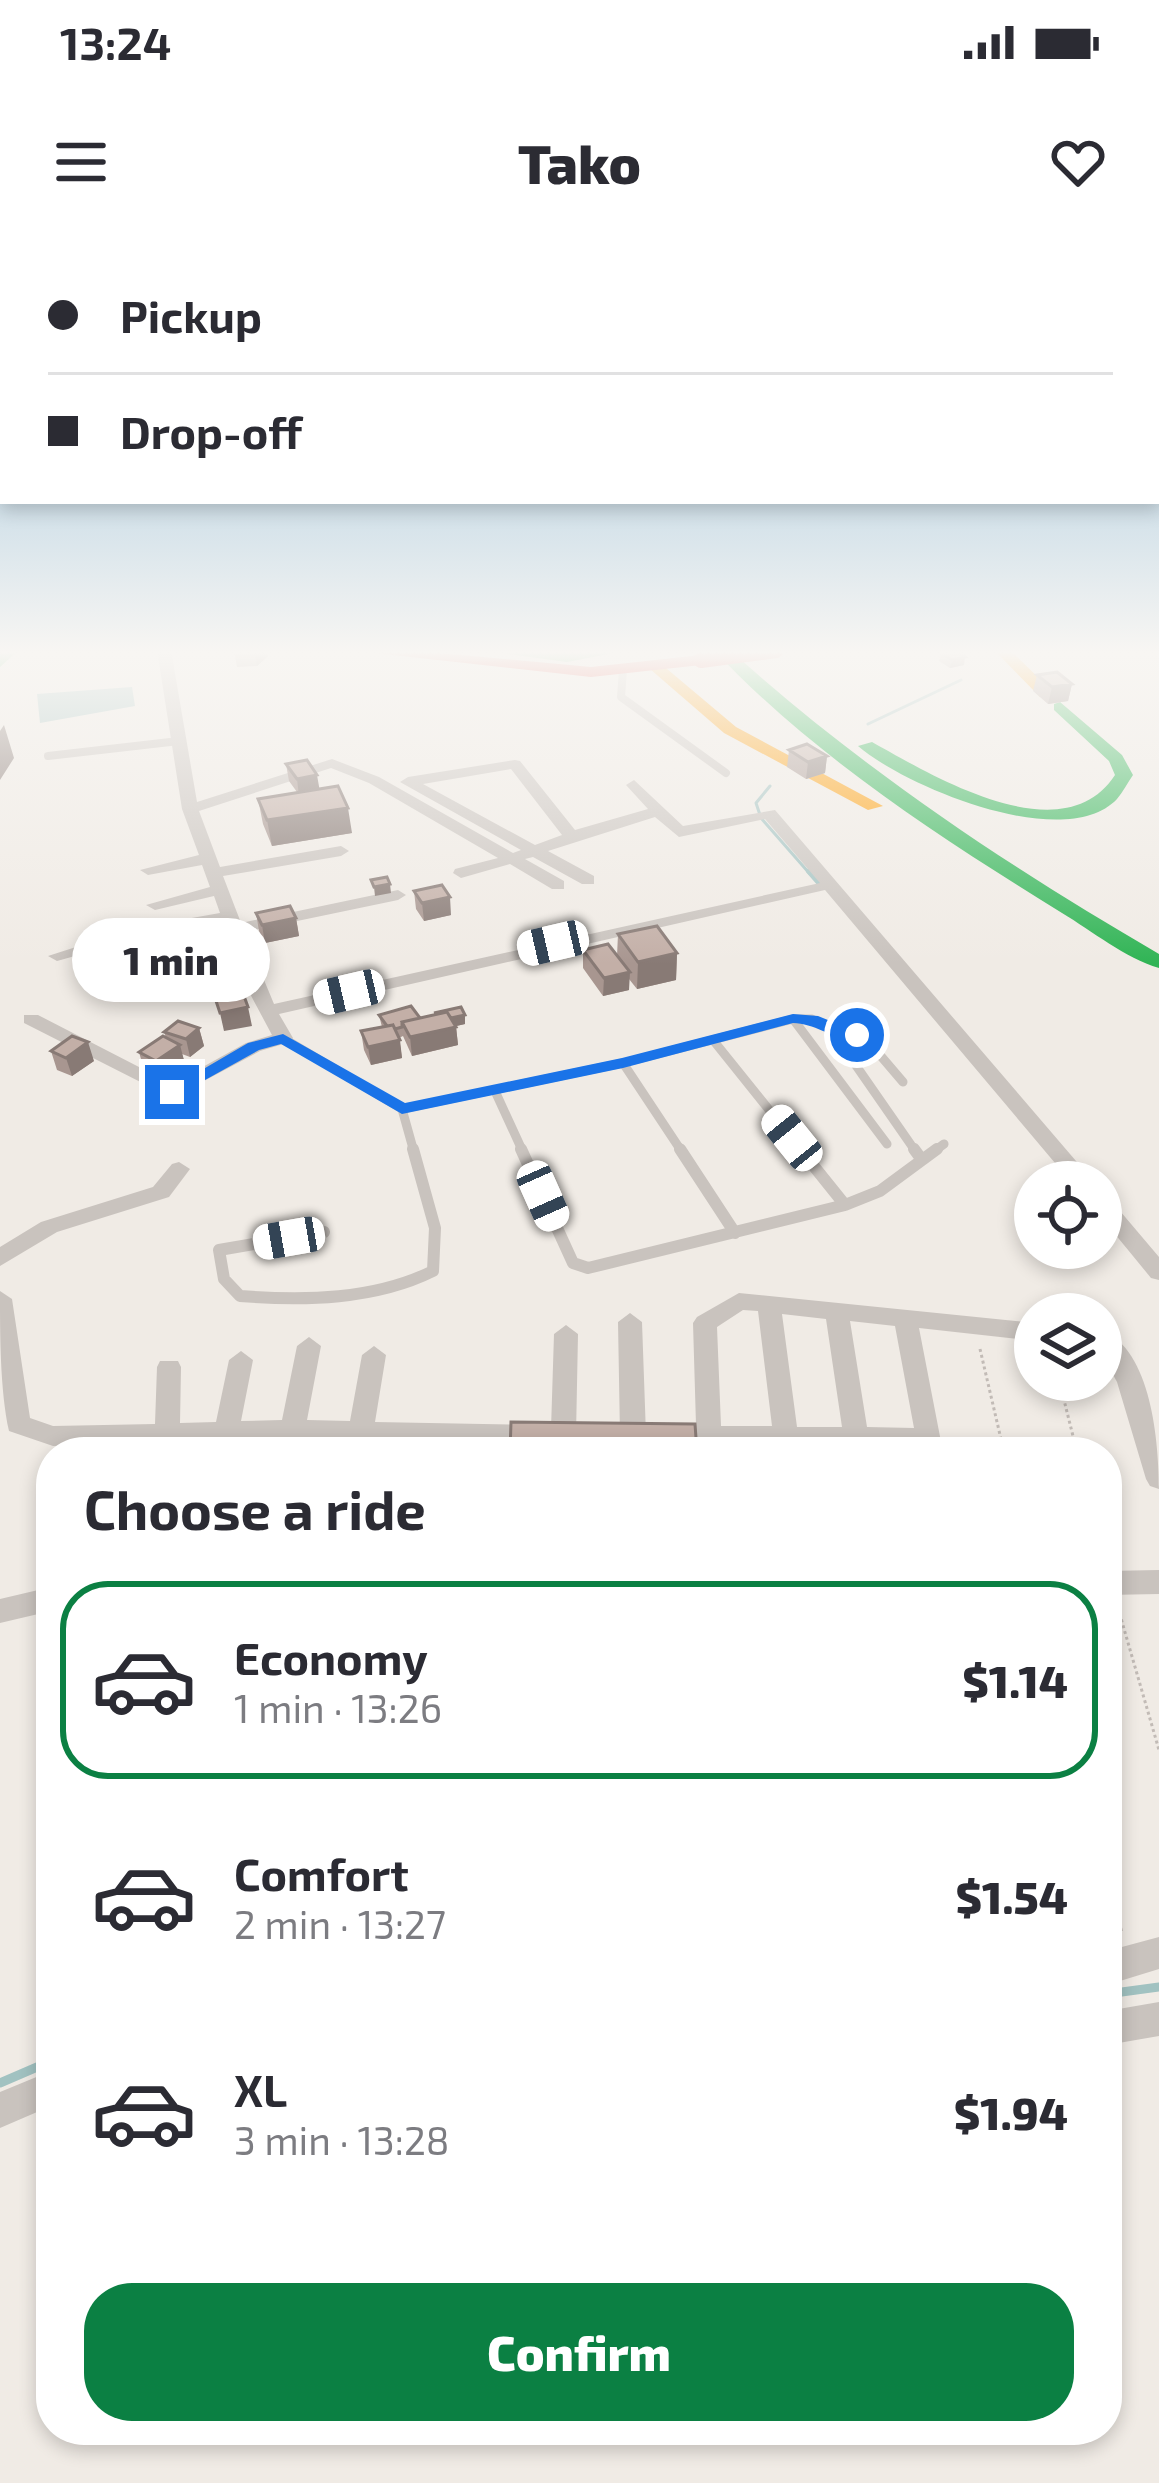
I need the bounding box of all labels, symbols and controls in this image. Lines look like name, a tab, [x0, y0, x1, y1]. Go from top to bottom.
text: 13:24	[60, 15, 171, 69]
icon: menu	[48, 129, 114, 195]
icon: heart	[1045, 129, 1111, 195]
text: Tako	[518, 130, 641, 195]
text: Pickup	[120, 288, 262, 342]
text: Drop-off	[120, 404, 302, 458]
car	[514, 917, 592, 969]
callout: 1 min	[73, 918, 271, 1002]
text: 1 min	[123, 936, 219, 983]
car	[310, 966, 388, 1018]
route start	[830, 1008, 884, 1062]
route end	[145, 1065, 199, 1119]
car	[755, 1099, 829, 1177]
car	[512, 1156, 574, 1236]
map controls	[1014, 1161, 1122, 1401]
button: locate	[1014, 1161, 1122, 1269]
car	[250, 1214, 328, 1262]
button: layers	[1014, 1293, 1122, 1401]
text: Choose a ride	[84, 1476, 426, 1541]
icon: car	[90, 1626, 198, 1734]
text: Economy	[234, 1630, 428, 1684]
text: $1.14	[962, 1653, 1068, 1707]
text: 1 min · 13:26	[234, 1684, 442, 1731]
icon: car	[90, 1842, 198, 1950]
text: Comfort	[234, 1846, 409, 1900]
text: $1.54	[955, 1869, 1068, 1923]
text: 2 min · 13:27	[234, 1900, 446, 1947]
icon: car	[90, 2058, 198, 2166]
text: XL	[234, 2062, 287, 2116]
text: $1.94	[954, 2085, 1068, 2139]
text: 3 min · 13:28	[234, 2116, 449, 2163]
button: Confirm	[84, 2283, 1074, 2421]

